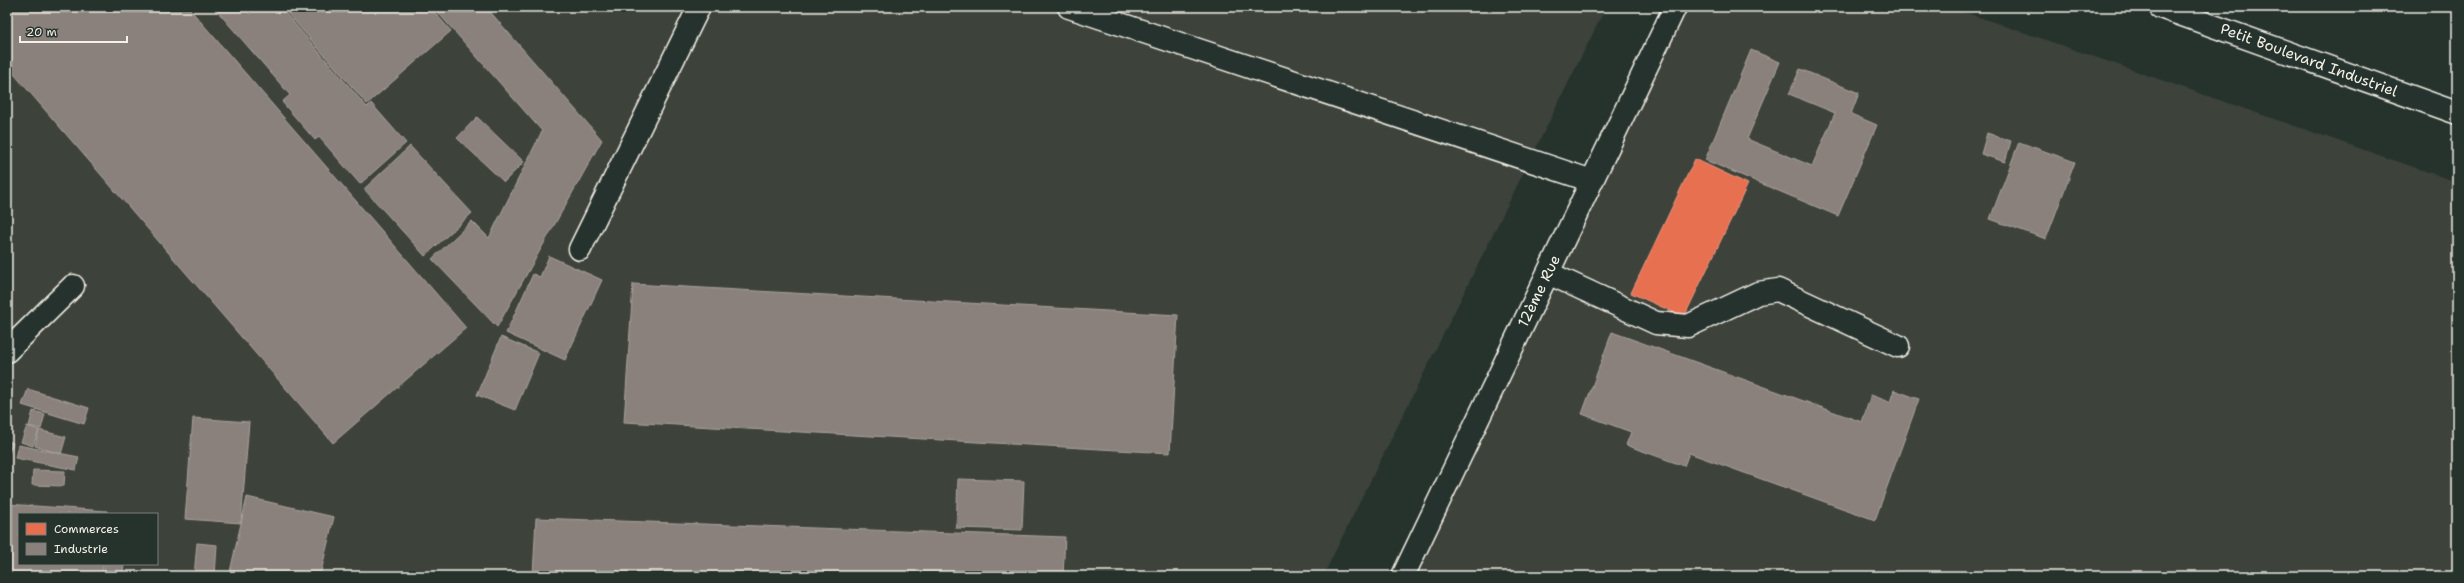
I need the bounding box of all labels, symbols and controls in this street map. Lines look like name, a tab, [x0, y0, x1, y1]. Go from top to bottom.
scale bar	[20, 18, 127, 44]
street label: Petit Boulevard Industriel	[2218, 19, 2401, 102]
text: 20 m	[26, 24, 57, 40]
street label: 12ème Rue	[1513, 252, 1565, 330]
legend	[18, 513, 158, 565]
text: Commerces	[54, 521, 119, 537]
text: Industrie	[54, 541, 108, 557]

